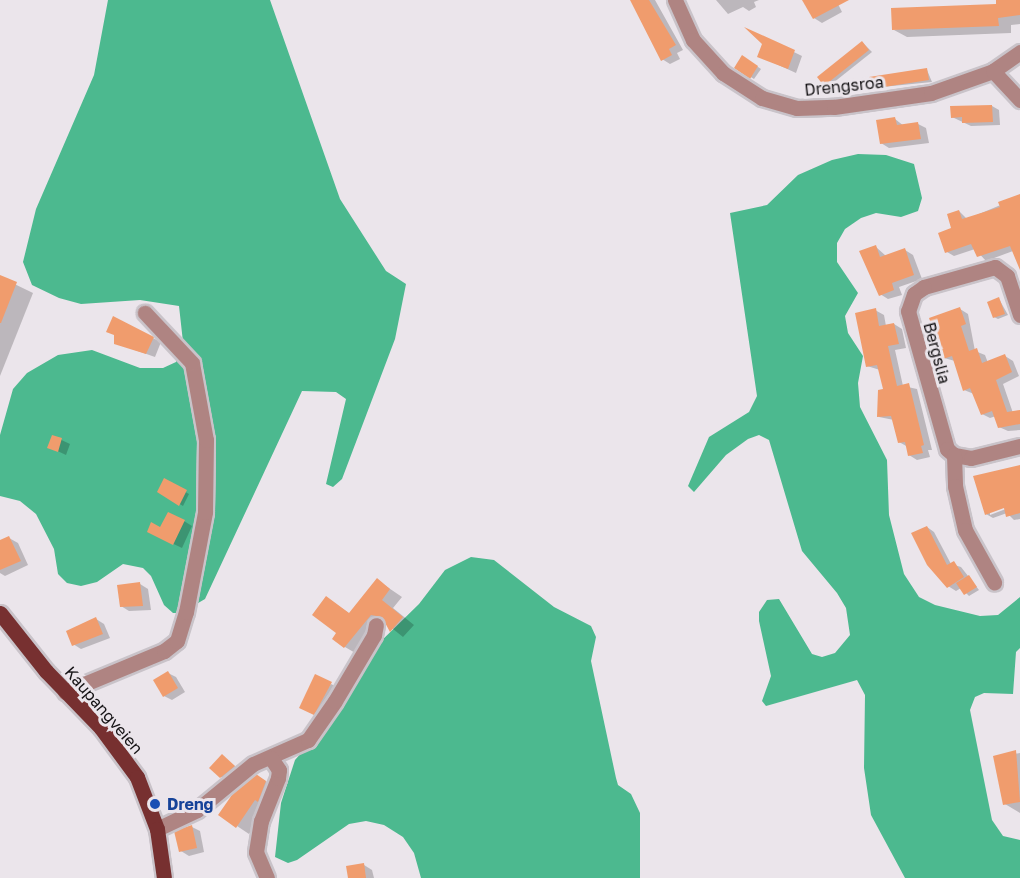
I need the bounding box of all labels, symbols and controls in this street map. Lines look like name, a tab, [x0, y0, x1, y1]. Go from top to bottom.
street label: Drengsroa	[803, 72, 885, 100]
street label: Bergslia	[920, 320, 954, 386]
street label: Kaupangveien	[61, 662, 147, 758]
place label: Dreng	[167, 794, 213, 814]
marker: Dreng	[148, 797, 162, 811]

